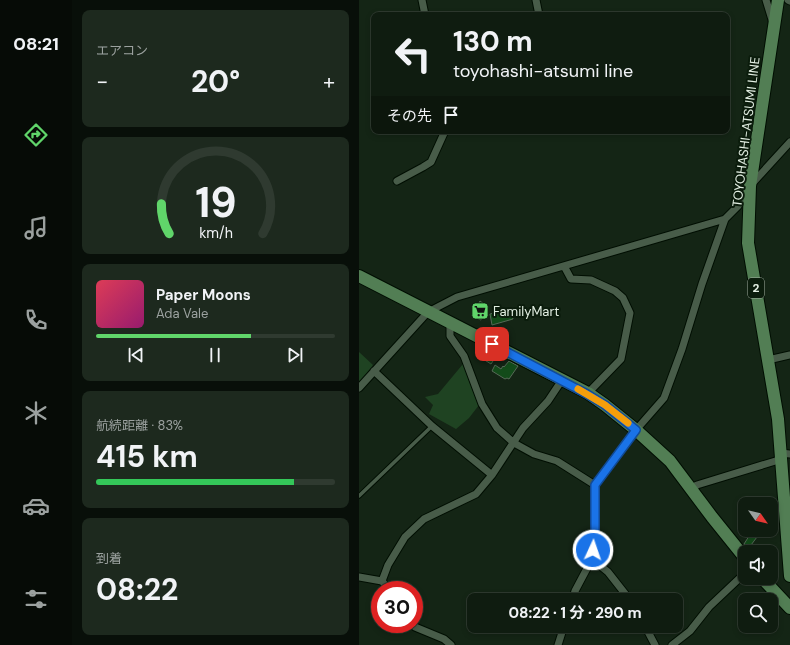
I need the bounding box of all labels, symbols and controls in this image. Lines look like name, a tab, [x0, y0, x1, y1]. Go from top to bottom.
text: 130 m	[453, 23, 533, 60]
icon: left	[387, 28, 439, 80]
text: 08:21	[13, 32, 59, 56]
text: エアコン	[96, 42, 148, 59]
street label: TOYOHASHI-ATSUMI LINE	[728, 56, 764, 208]
text: toyohashi-atsumi line	[453, 59, 633, 83]
text: 20°	[191, 62, 240, 101]
text: −	[96, 67, 108, 96]
text: +	[323, 67, 335, 96]
icon: arrive	[440, 104, 462, 126]
text: その先	[387, 106, 432, 126]
icon: directions	[22, 121, 50, 149]
text: 19	[195, 175, 236, 229]
icon: music	[22, 214, 50, 242]
text: km/h	[199, 223, 232, 241]
road number: 2	[748, 278, 764, 298]
text: Paper Moons	[156, 285, 251, 305]
supermarket icon: FamilyMart	[470, 301, 490, 321]
place label: FamilyMart	[493, 303, 559, 320]
text: Ada Vale	[156, 305, 208, 322]
icon: phone	[22, 306, 50, 334]
pin	[475, 327, 509, 361]
icon: arrive	[481, 333, 503, 355]
icon: previous	[125, 344, 147, 366]
icon: pause	[204, 344, 226, 366]
icon: next	[284, 344, 306, 366]
icon: climate	[22, 399, 50, 427]
text: 航続距離 · 83%	[96, 417, 183, 434]
text: 415 km	[96, 437, 198, 476]
icon: car	[22, 492, 50, 520]
north arrow	[738, 497, 778, 537]
map controls	[738, 497, 778, 633]
position arrow	[572, 529, 614, 571]
button: sound	[738, 545, 778, 585]
text: 到着	[96, 550, 122, 567]
text: 08:22	[96, 570, 178, 609]
speed limit sign: 30	[371, 581, 423, 633]
icon: filters	[22, 585, 50, 613]
button: search	[738, 593, 778, 633]
text: 08:22 · 1 分 · 290 m	[508, 603, 642, 623]

